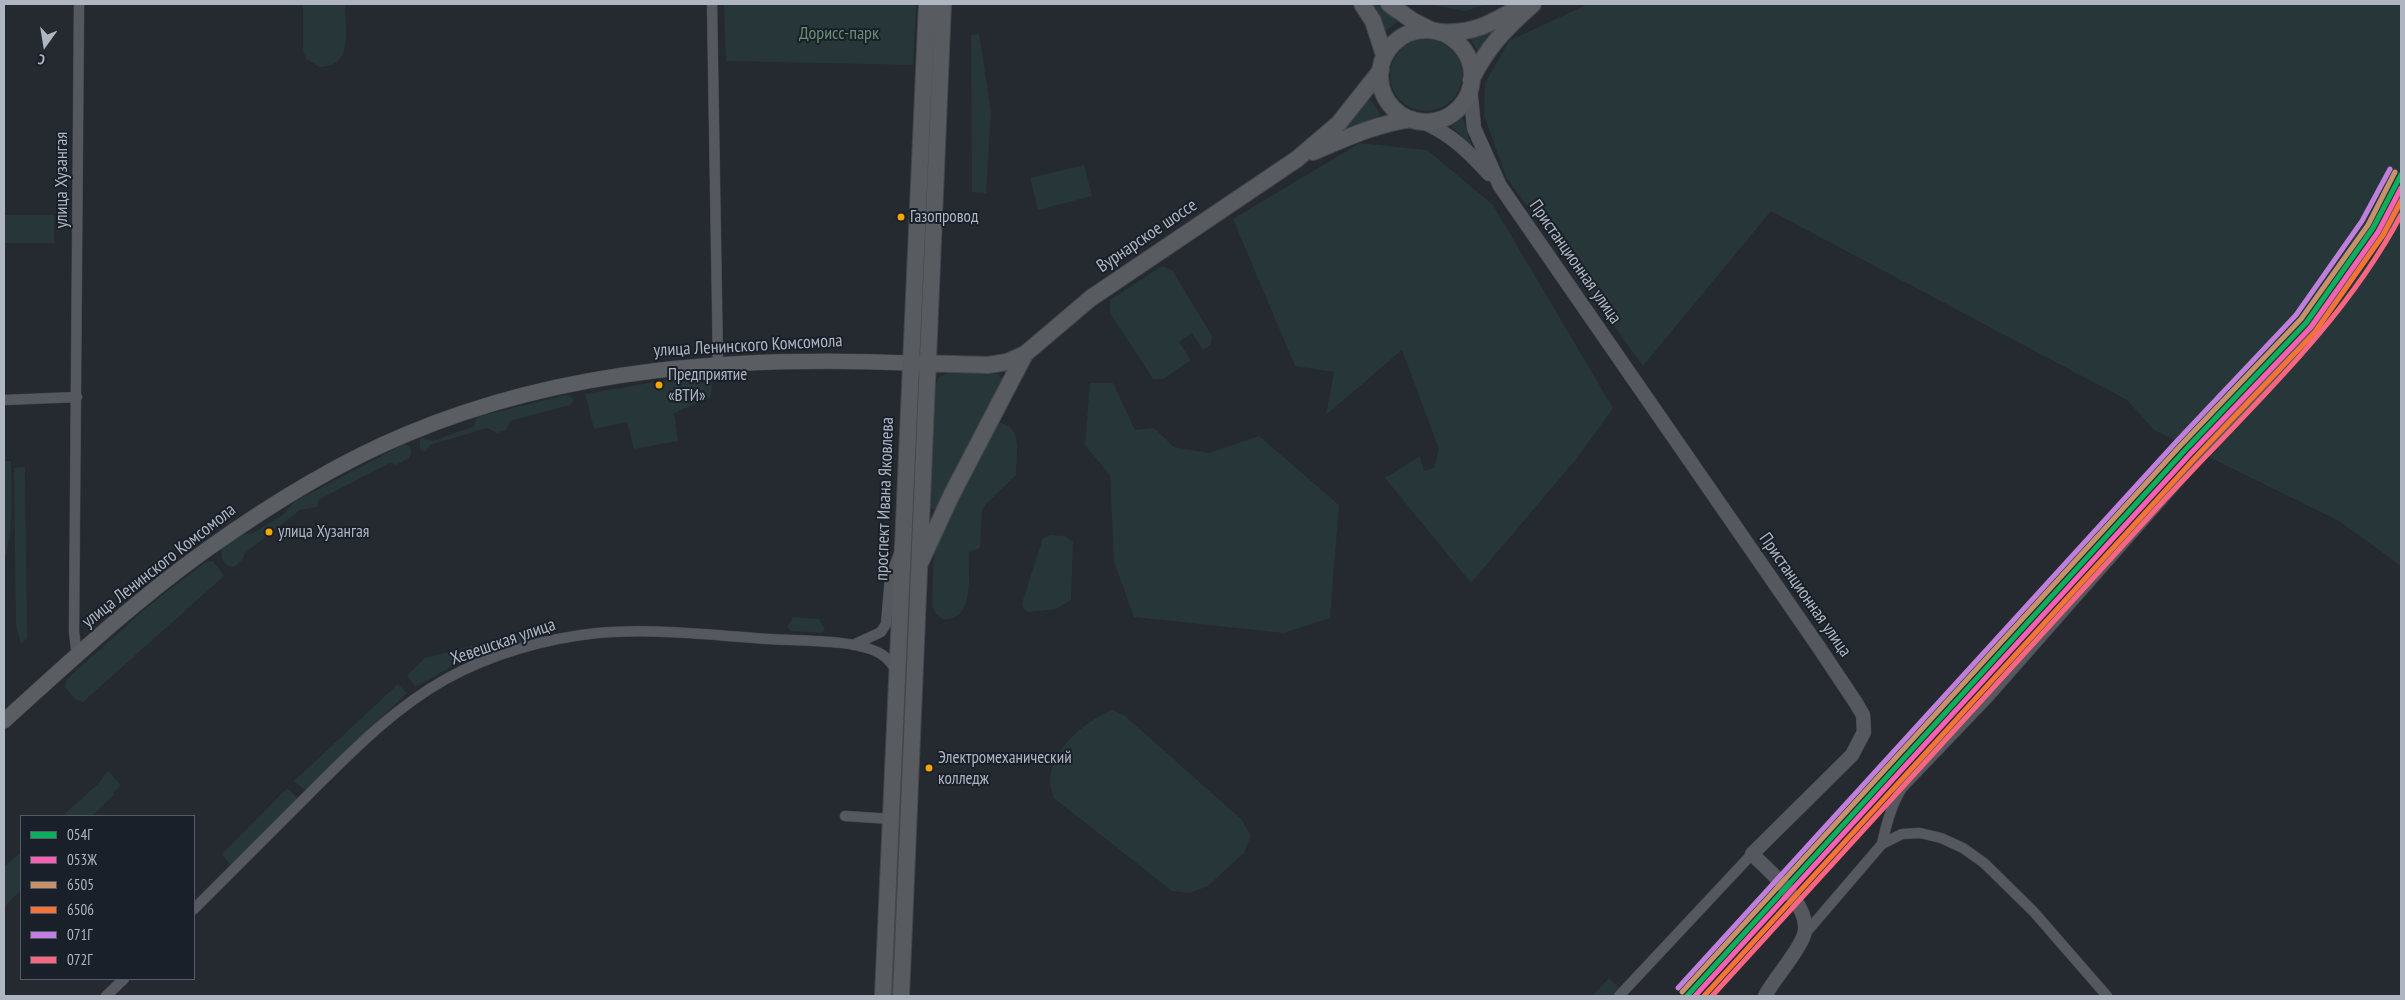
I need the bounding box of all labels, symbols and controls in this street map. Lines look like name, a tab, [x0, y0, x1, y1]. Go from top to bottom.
north arrow	[20, 20, 70, 70]
park label: Дорисс-парк	[799, 23, 879, 45]
text: С	[36, 50, 47, 69]
street label: улица Хузангая	[51, 132, 73, 228]
street label: Вурнарское шоссе	[1093, 195, 1201, 277]
street label: Пристанционная улица	[1524, 196, 1626, 328]
place label: Газопровод	[910, 207, 978, 227]
marker: Газопровод	[896, 212, 906, 222]
street label: улица Ленинского Комсомола	[653, 330, 843, 362]
place label: Предприятие «ВТИ»	[668, 365, 747, 405]
marker: Предприятие «ВТИ»	[654, 380, 664, 390]
street label: проспект Ивана Яковлева	[871, 417, 899, 581]
street label: улица Ленинского Комсомола	[78, 499, 240, 633]
place label: улица Хузангая	[278, 522, 369, 542]
marker: улица Хузангая	[264, 527, 274, 537]
street label: Пристанционная улица	[1754, 529, 1856, 661]
street label: Хевешская улица	[448, 614, 558, 670]
place label: Электромеханический колледж	[938, 748, 1072, 788]
marker: Электромеханический колледж	[924, 763, 934, 773]
legend	[20, 815, 195, 980]
text: 054Г	[67, 825, 93, 844]
text: 053Ж	[67, 850, 97, 869]
text: 6505	[67, 875, 94, 894]
text: 6506	[67, 900, 94, 919]
text: 071Г	[67, 925, 93, 944]
text: 072Г	[67, 950, 93, 969]

